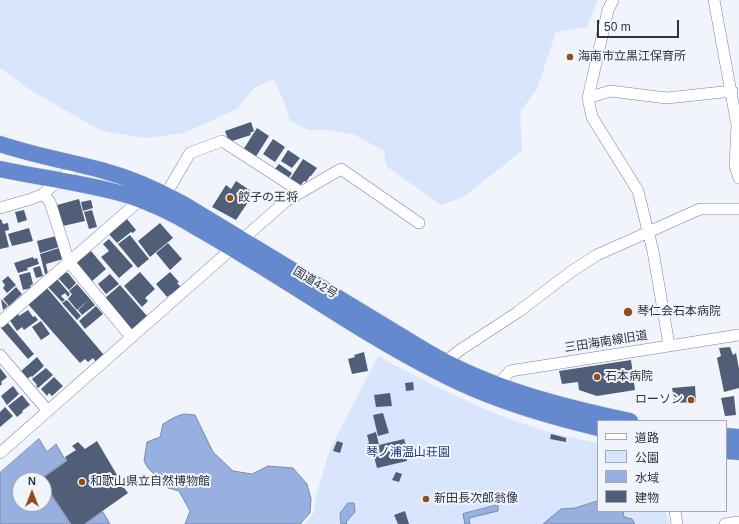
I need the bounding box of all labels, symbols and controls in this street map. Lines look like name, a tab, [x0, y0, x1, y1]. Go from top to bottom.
scale bar	[599, 12, 681, 38]
text: 50 m	[604, 20, 631, 34]
place label: 海南市立黒江保育所	[578, 50, 686, 64]
marker: 海南市立黒江保育所	[565, 52, 575, 62]
place label: 餃子の王将	[238, 191, 298, 205]
marker: 餃子の王将	[225, 193, 235, 203]
street label: 国道42号	[290, 264, 340, 302]
place label: 琴仁会石本病院	[637, 305, 721, 319]
marker: 琴仁会石本病院	[622, 306, 634, 318]
street label: 三田海南線旧道	[563, 328, 649, 356]
place label: 石本病院	[605, 370, 653, 384]
marker: 石本病院	[592, 372, 602, 382]
place label: ローソン	[635, 393, 683, 407]
marker: ローソン	[686, 395, 696, 405]
legend	[597, 420, 727, 512]
text: 道路	[635, 431, 659, 445]
park label: 琴ノ浦温山荘園	[366, 446, 450, 460]
text: 公園	[635, 451, 659, 465]
text: 水域	[635, 471, 659, 485]
north arrow	[12, 472, 52, 512]
text: N	[28, 475, 36, 487]
place label: 和歌山県立自然博物館	[90, 475, 210, 489]
marker: 和歌山県立自然博物館	[77, 477, 87, 487]
text: 建物	[635, 491, 659, 505]
place label: 新田長次郎翁像	[434, 492, 518, 506]
marker: 新田長次郎翁像	[421, 494, 431, 504]

